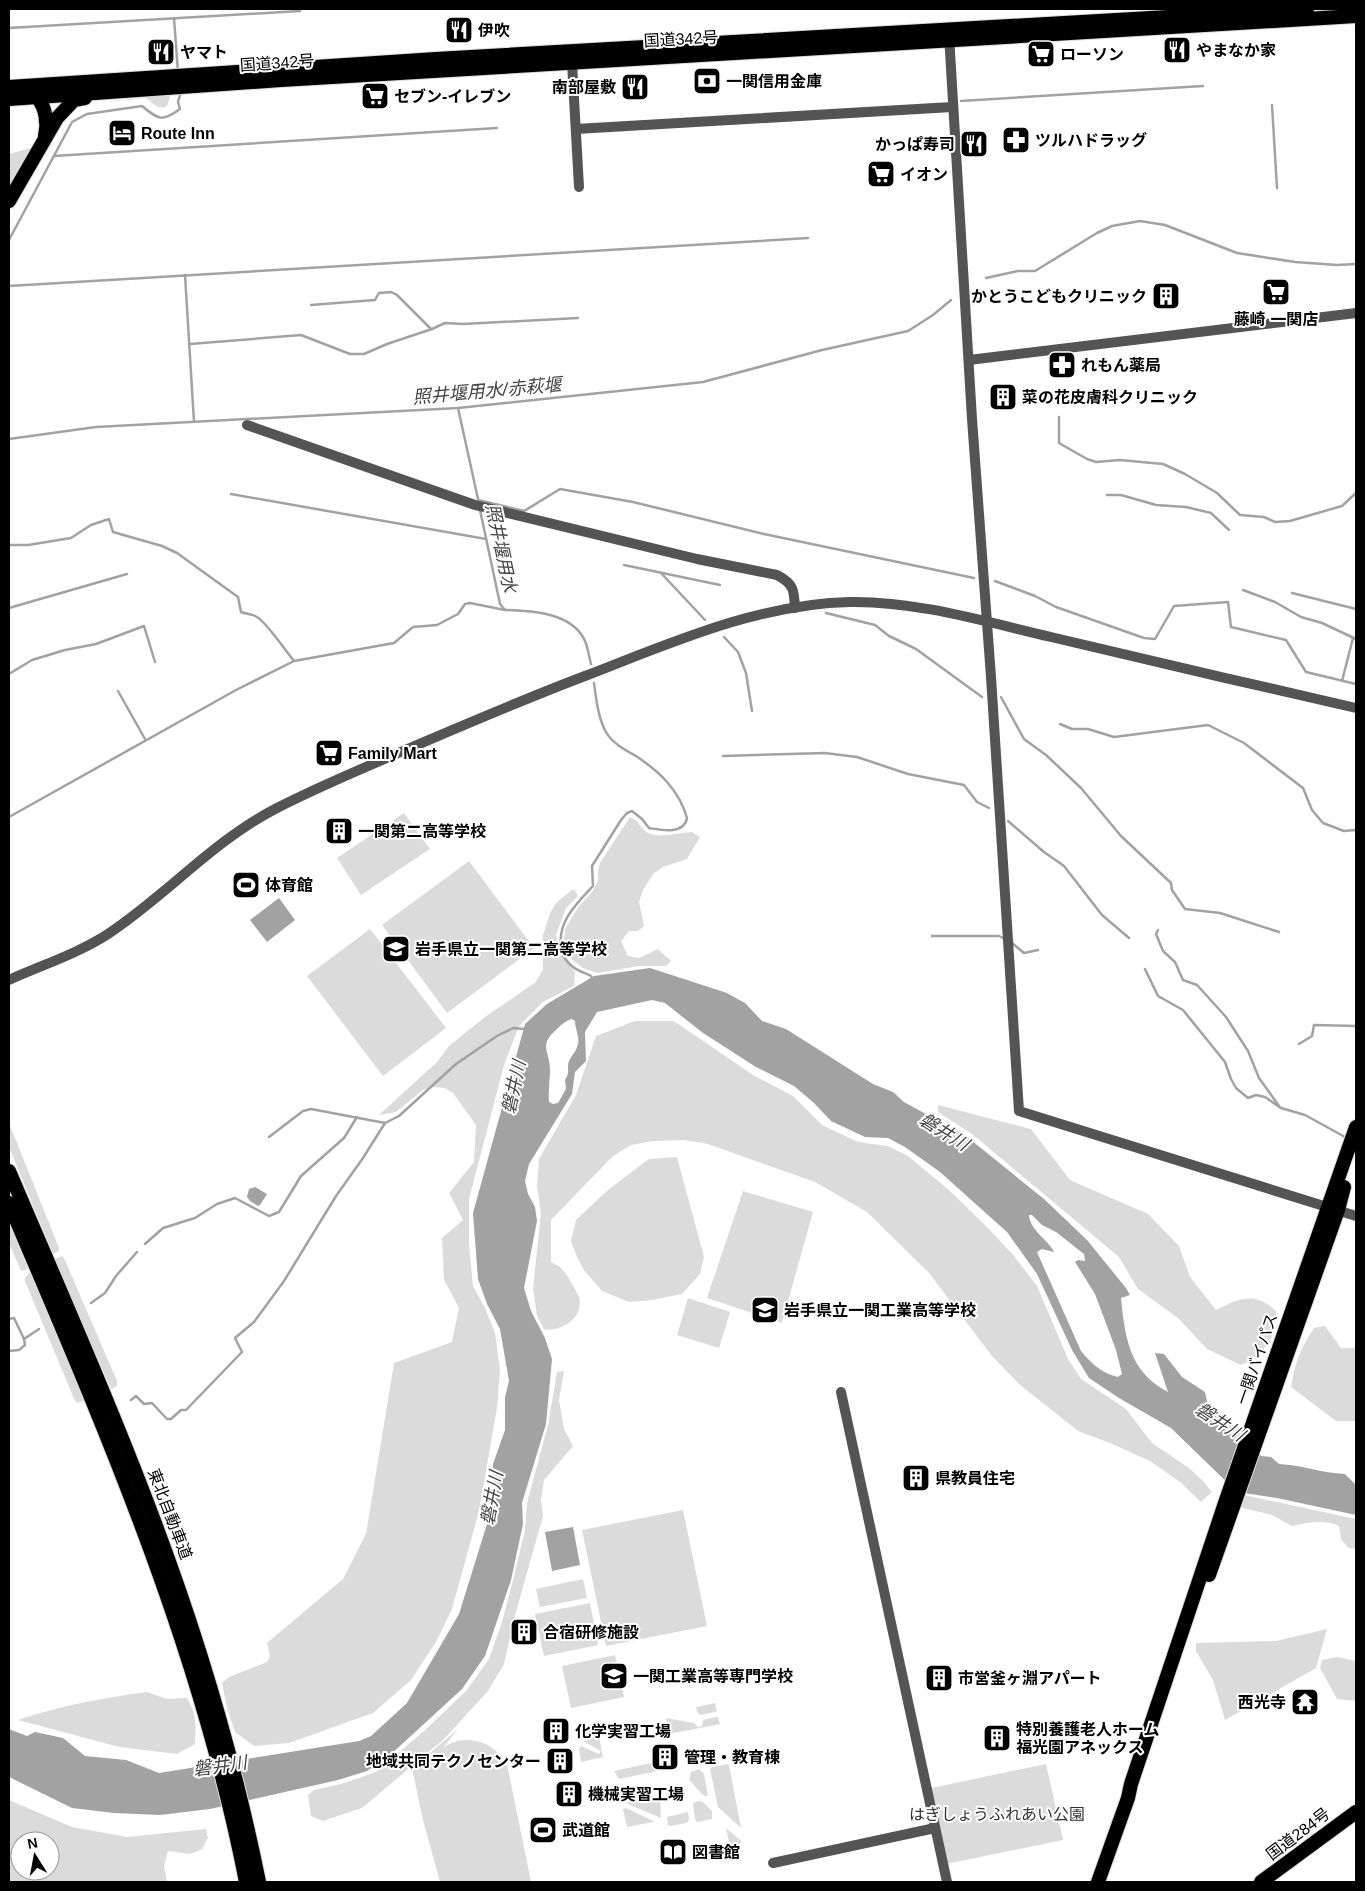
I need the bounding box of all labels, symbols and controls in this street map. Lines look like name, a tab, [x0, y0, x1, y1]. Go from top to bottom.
restaurant icon: 伊吹	[444, 15, 474, 45]
place label: 伊吹	[477, 22, 510, 39]
street label: 国道342号	[643, 29, 719, 49]
restaurant icon: やまなか家	[1162, 35, 1192, 65]
restaurant icon: ヤマト	[146, 37, 176, 67]
supermarket icon: ローソン	[1026, 39, 1056, 69]
place label: やまなか家	[1196, 42, 1276, 59]
place label: ヤマト	[180, 44, 228, 61]
place label: ローソン	[1060, 46, 1124, 63]
street label: 国道342号	[239, 52, 315, 74]
bank icon: 一関信用金庫	[692, 66, 722, 96]
restaurant icon: 南部屋敷	[620, 72, 650, 102]
place label: 一関信用金庫	[726, 73, 822, 90]
place label: 南部屋敷	[552, 78, 616, 96]
supermarket icon: セブン-イレブン	[360, 81, 390, 111]
place label: セブン-イレブン	[394, 88, 511, 105]
hotel icon: Route Inn	[107, 118, 137, 148]
place label: Route Inn	[141, 125, 215, 142]
pharmacy icon: ツルハドラッグ	[1001, 125, 1031, 155]
restaurant icon: かっぱ寿司	[959, 129, 989, 159]
place label: ツルハドラッグ	[1035, 131, 1147, 149]
place label: かっぱ寿司	[875, 136, 955, 153]
supermarket icon: イオン	[866, 159, 896, 189]
place label: イオン	[900, 166, 948, 183]
supermarket icon: 藤崎 一関店	[1261, 277, 1291, 307]
building icon: かとうこどもクリニック	[1151, 281, 1181, 311]
place label: かとうこどもクリニック	[971, 288, 1147, 305]
place label: 藤崎 一関店	[1234, 311, 1318, 328]
pharmacy icon: れもん薬局	[1047, 350, 1077, 380]
place label: れもん薬局	[1081, 357, 1161, 374]
water label: 照井堰用水/赤萩堰	[412, 374, 565, 407]
building icon: 菜の花皮膚科クリニック	[988, 382, 1018, 412]
place label: 菜の花皮膚科クリニック	[1022, 389, 1198, 406]
water label: 照井堰用水	[482, 502, 521, 596]
supermarket icon: Family Mart	[314, 738, 344, 768]
place label: Family Mart	[348, 745, 438, 762]
building icon: 一関第二高等学校	[324, 816, 354, 846]
place label: 一関第二高等学校	[358, 823, 486, 840]
sports icon: 体育館	[231, 870, 261, 900]
place label: 体育館	[265, 877, 313, 894]
school or university icon: 岩手県立一関第二高等学校	[381, 934, 411, 964]
place label: 岩手県立一関第二高等学校	[415, 941, 607, 958]
water label: 磐井川	[499, 1057, 530, 1115]
water label: 磐井川	[916, 1109, 974, 1156]
school or university icon: 岩手県立一関工業高等学校	[750, 1295, 780, 1325]
place label: 岩手県立一関工業高等学校	[784, 1302, 976, 1319]
street label: 一関バイパス	[1233, 1311, 1281, 1407]
water label: 磐井川	[1192, 1399, 1250, 1446]
building icon: 県教員住宅	[901, 1463, 931, 1493]
street label: 東北自動車道	[145, 1466, 195, 1562]
water label: 磐井川	[477, 1468, 507, 1526]
place label: 県教員住宅	[935, 1470, 1015, 1487]
building icon: 合宿研修施設	[509, 1617, 539, 1647]
place label: 合宿研修施設	[543, 1624, 639, 1641]
school or university icon: 一関工業高等専門学校	[599, 1661, 629, 1691]
building icon: 市営釜ヶ淵アパート	[924, 1663, 954, 1693]
place label: 一関工業高等専門学校	[633, 1668, 793, 1685]
place label: 市営釜ヶ淵アパート	[958, 1669, 1102, 1687]
temple icon: 西光寺	[1290, 1687, 1320, 1717]
place label: 西光寺	[1238, 1694, 1286, 1711]
building icon: 化学実習工場	[541, 1716, 571, 1746]
place label: 特別養護老人ホーム 福光園アネックス	[1016, 1721, 1160, 1756]
place label: 化学実習工場	[575, 1723, 671, 1740]
building icon: 特別養護老人ホーム 福光園アネックス	[982, 1723, 1012, 1753]
building icon: 管理・教育棟	[650, 1742, 680, 1772]
building icon: 地域共同テクノセンター	[545, 1746, 575, 1776]
place label: 管理・教育棟	[684, 1748, 780, 1766]
water label: 磐井川	[192, 1752, 250, 1780]
place label: 地域共同テクノセンター	[366, 1753, 541, 1770]
building icon: 機械実習工場	[554, 1779, 584, 1809]
place label: 機械実習工場	[588, 1785, 684, 1803]
street label: 国道284号	[1263, 1805, 1333, 1863]
park label: はぎしょうふれあい公園	[909, 1806, 1085, 1823]
sports icon: 武道館	[528, 1815, 558, 1845]
place label: 武道館	[562, 1822, 610, 1839]
north arrow	[10, 1831, 60, 1881]
text: N	[26, 1834, 39, 1852]
library icon: 図書館	[658, 1837, 688, 1867]
place label: 図書館	[692, 1844, 740, 1861]

